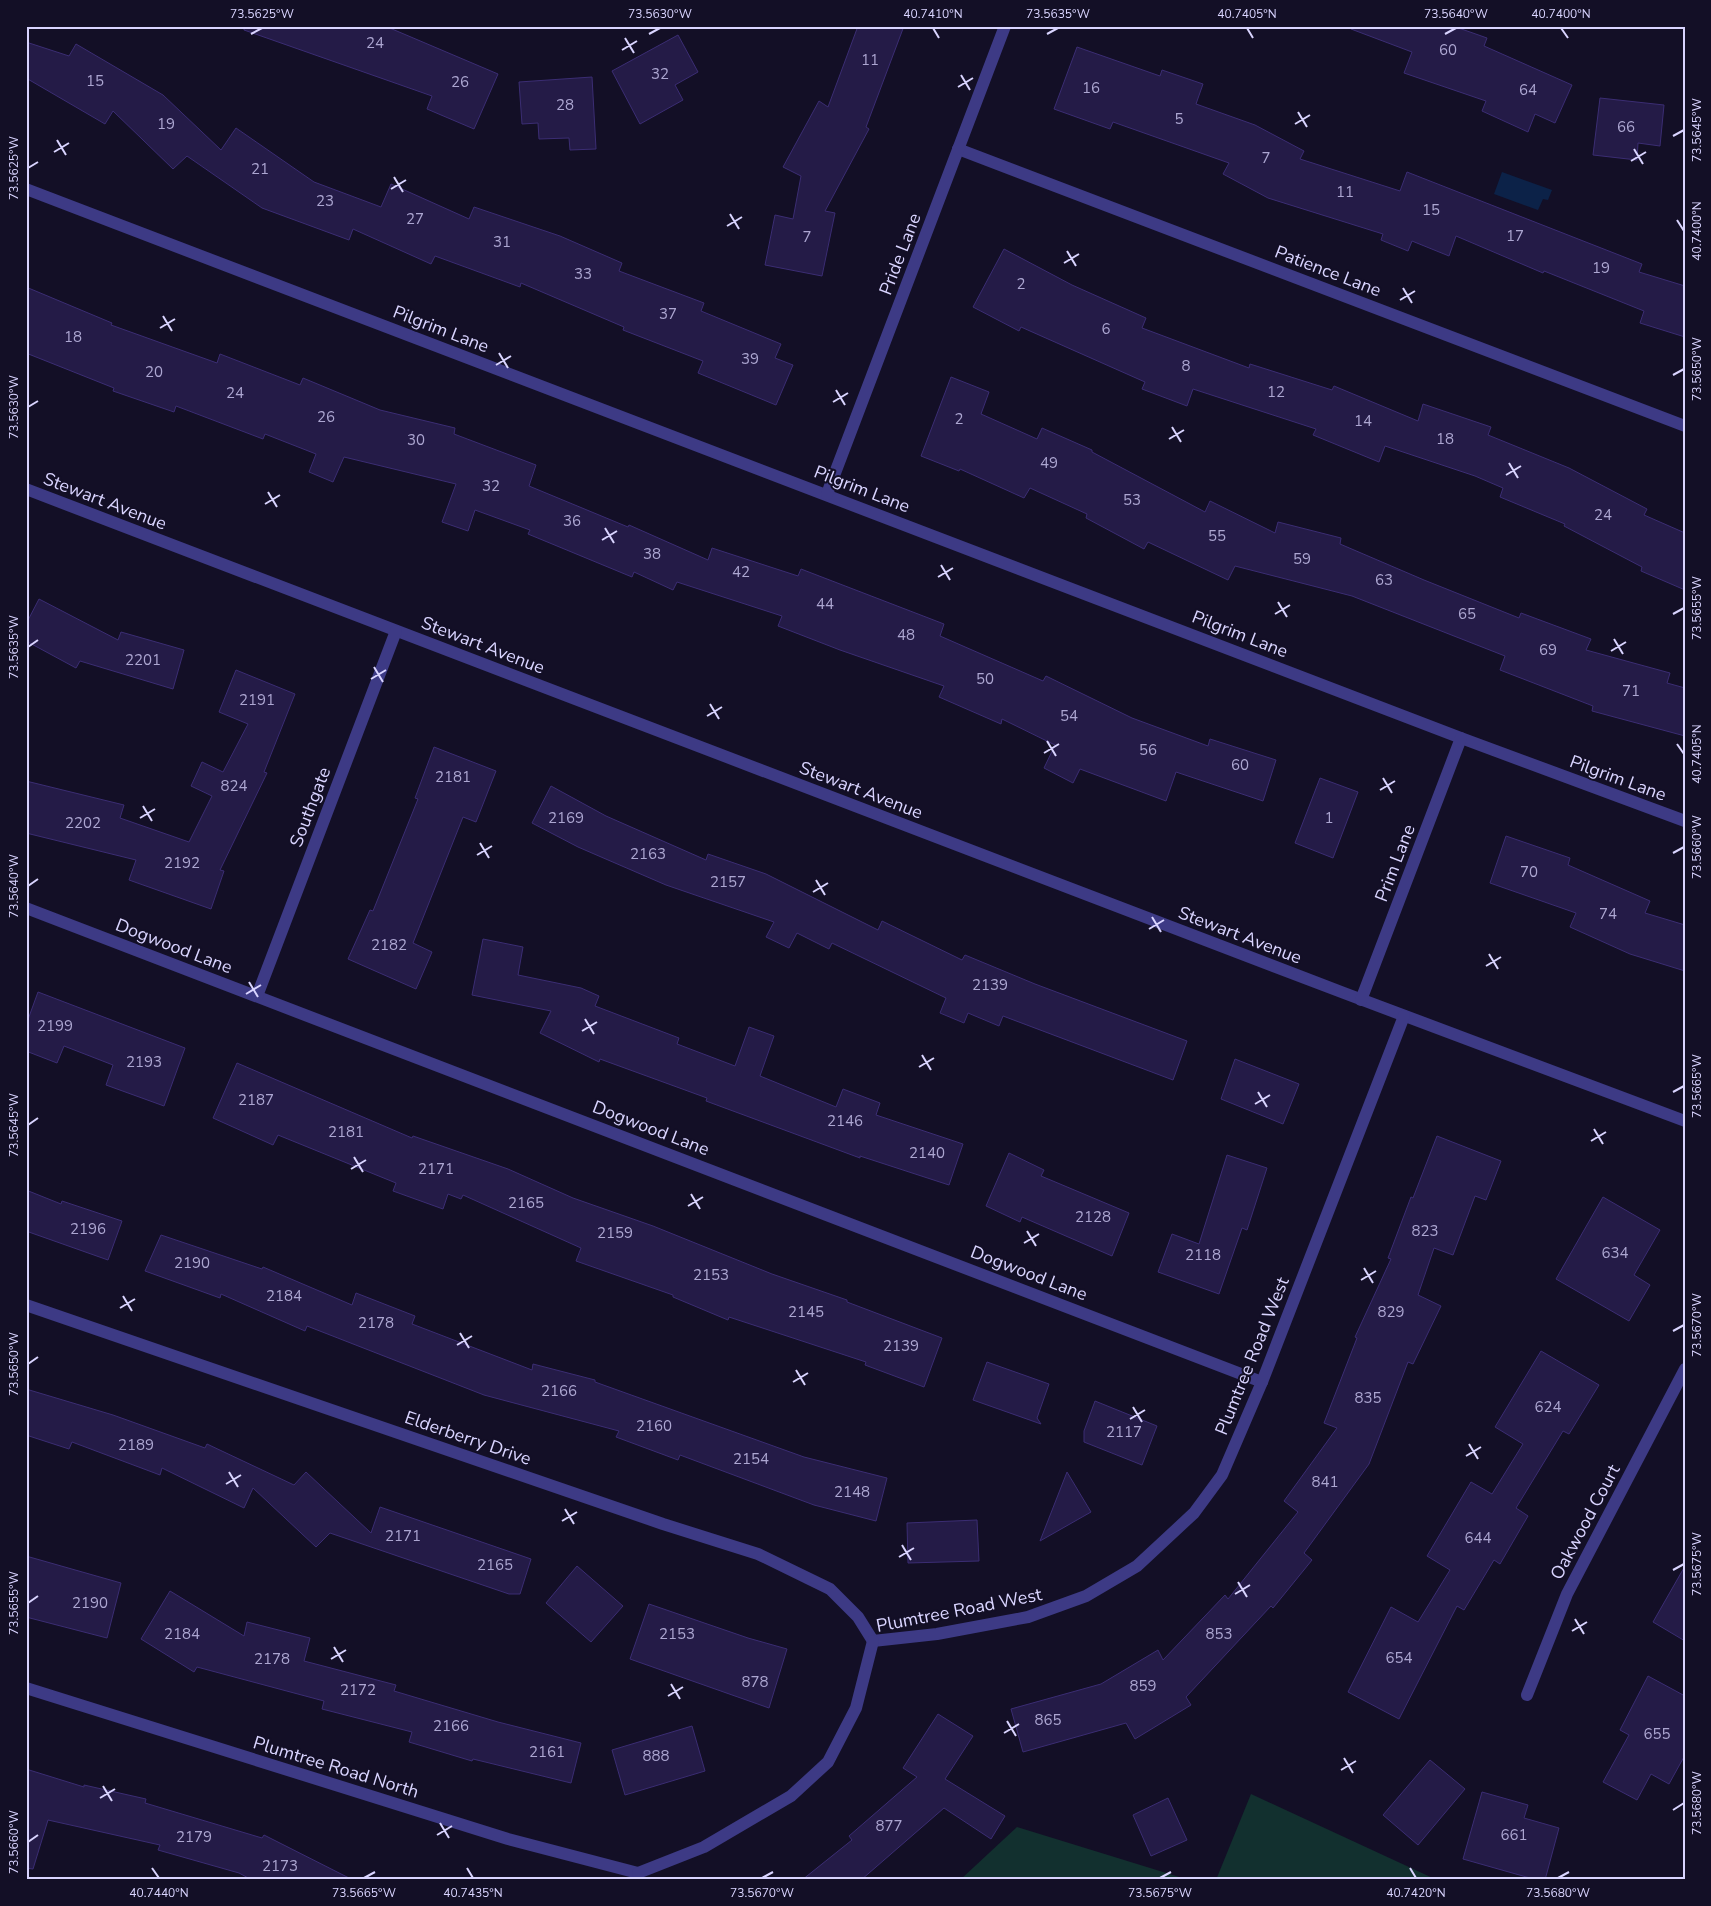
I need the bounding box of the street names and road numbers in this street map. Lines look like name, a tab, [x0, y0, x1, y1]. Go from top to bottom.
street label: Pride Lane	[873, 210, 927, 298]
street label: Patience Lane	[1271, 240, 1385, 302]
street label: Pilgrim Lane	[389, 300, 493, 358]
street label: Pilgrim Lane	[810, 460, 914, 518]
street label: Stewart Avenue	[40, 466, 170, 536]
street label: Pilgrim Lane	[1188, 605, 1292, 663]
street label: Stewart Avenue	[418, 610, 548, 680]
street label: Pilgrim Lane	[1566, 749, 1670, 807]
street label: Stewart Avenue	[796, 755, 926, 825]
street label: Southgate	[284, 764, 336, 850]
street label: Prim Lane	[1369, 821, 1421, 905]
street label: Stewart Avenue	[1175, 900, 1305, 970]
street label: Dogwood Lane	[112, 913, 236, 979]
street label: Dogwood Lane	[589, 1095, 713, 1161]
street label: Dogwood Lane	[967, 1240, 1091, 1306]
street label: Plumtree Road West	[1209, 1273, 1295, 1439]
street label: Elderberry Drive	[402, 1405, 534, 1471]
street label: Oakwood Court	[1545, 1460, 1626, 1584]
street label: Plumtree Road West	[874, 1582, 1045, 1638]
street label: Plumtree Road North	[250, 1730, 422, 1804]

